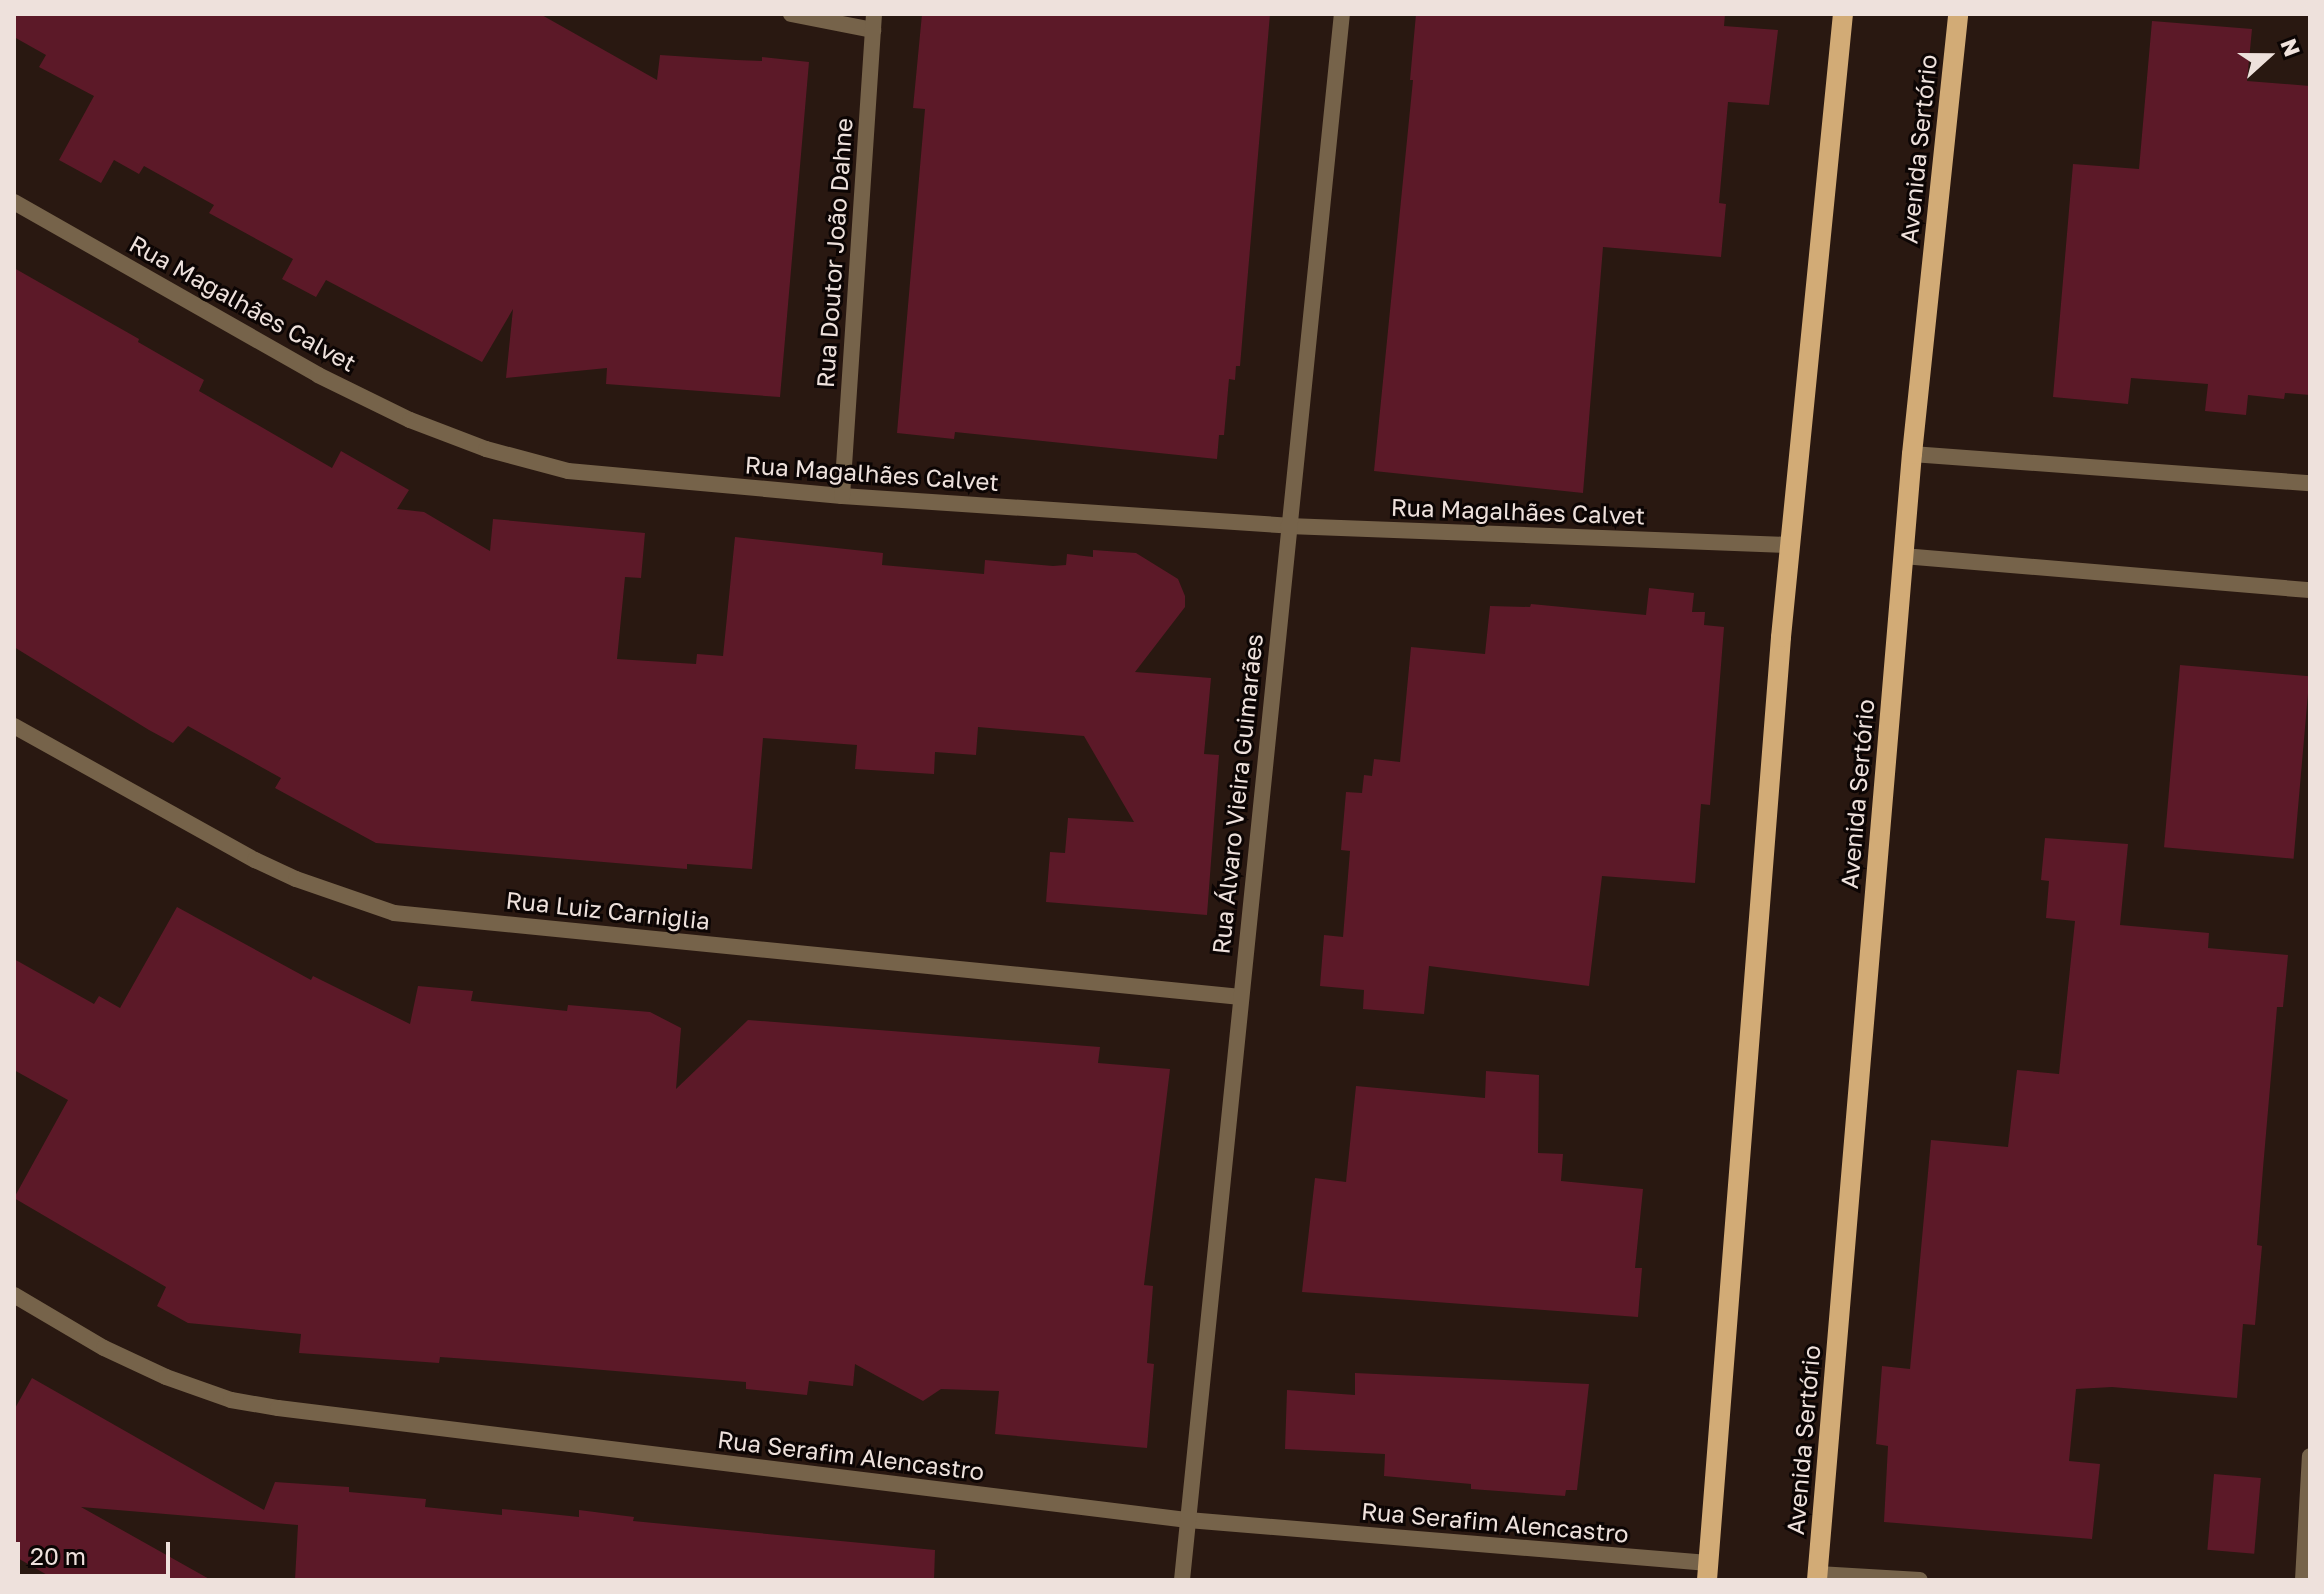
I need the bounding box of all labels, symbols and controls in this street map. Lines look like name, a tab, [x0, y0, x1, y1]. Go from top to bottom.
north arrow	[2228, 16, 2308, 96]
text: N	[2275, 35, 2306, 60]
street label: Avenida Sertório	[1894, 53, 1942, 245]
street label: Rua Doutor João Dahne	[810, 117, 858, 389]
street label: Rua Magalhães Calvet	[125, 229, 361, 377]
street label: Rua Magalhães Calvet	[744, 450, 1000, 496]
street label: Rua Magalhães Calvet	[1390, 492, 1646, 530]
street label: Rua Álvaro Vieira Guimarães	[1206, 632, 1268, 956]
street label: Avenida Sertório	[1834, 698, 1880, 890]
street label: Rua Luiz Carniglia	[504, 885, 712, 935]
street label: Avenida Sertório	[1780, 1344, 1826, 1536]
street label: Rua Serafim Alencastro	[716, 1424, 986, 1486]
street label: Rua Serafim Alencastro	[1360, 1496, 1630, 1548]
scale bar	[20, 1526, 174, 1576]
text: 20 m	[30, 1541, 86, 1570]

